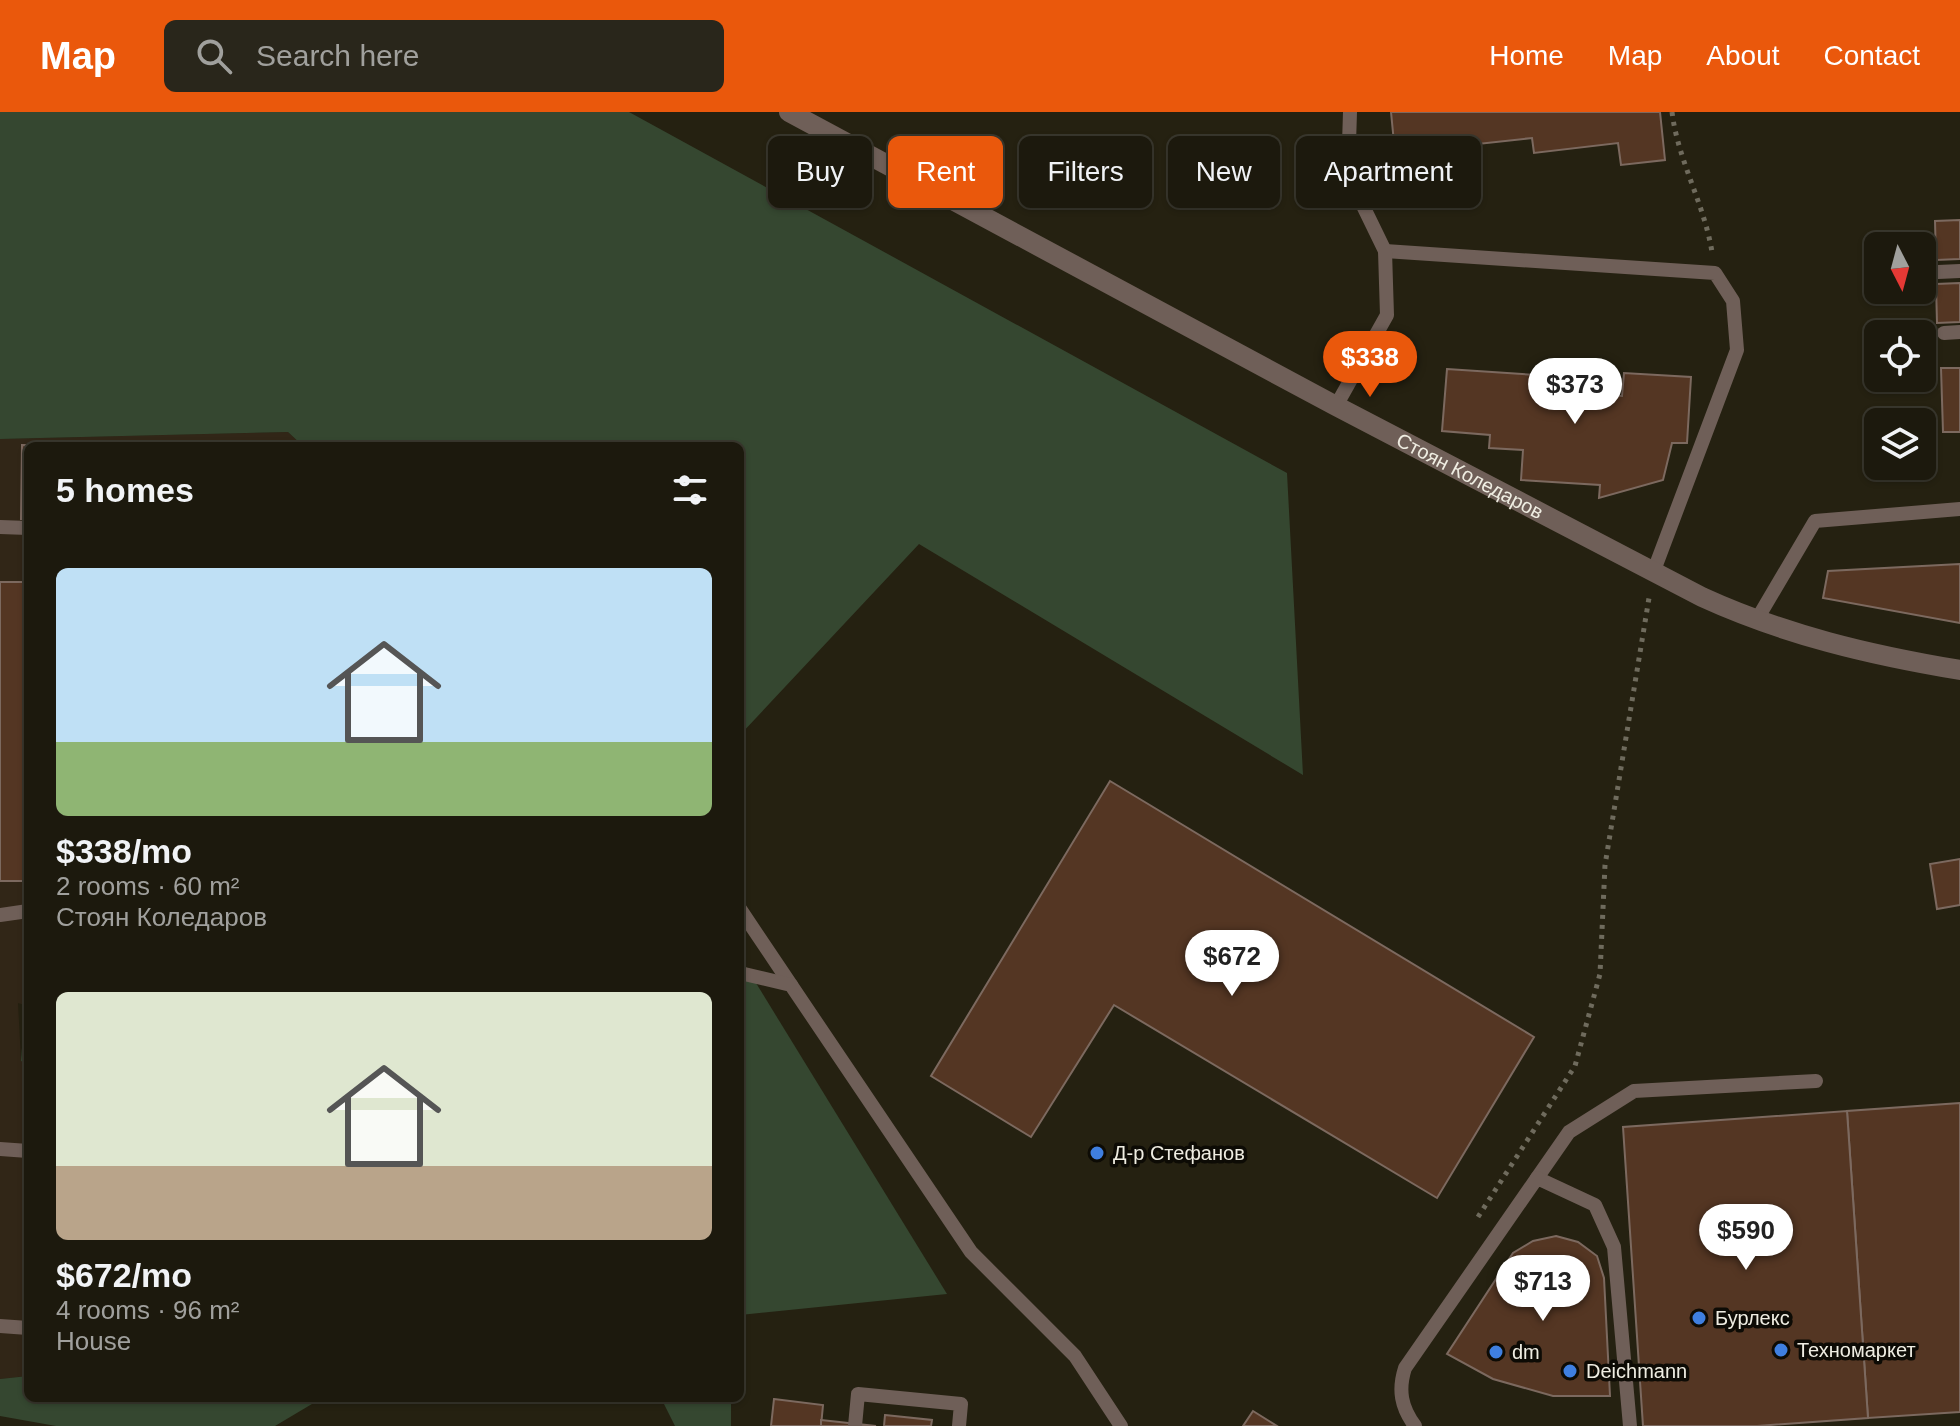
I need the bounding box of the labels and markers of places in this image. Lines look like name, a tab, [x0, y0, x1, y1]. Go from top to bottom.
pin: $338	[1323, 331, 1417, 399]
pin: $373	[1528, 358, 1622, 426]
pin: $672	[1185, 930, 1279, 998]
place label: Д-р Стефанов	[1113, 1142, 1245, 1164]
marker: Д-р Стефанов	[1088, 1144, 1106, 1162]
pin: $590	[1699, 1204, 1793, 1272]
pin: $713	[1496, 1255, 1590, 1323]
place label: Бурлекс	[1715, 1307, 1790, 1329]
marker: Бурлекс	[1690, 1309, 1708, 1327]
place label: Техномаркет	[1797, 1339, 1916, 1361]
place label: dm	[1512, 1341, 1540, 1363]
marker: Техномаркет	[1772, 1341, 1790, 1359]
marker: dm	[1487, 1343, 1505, 1361]
place label: Deichmann	[1586, 1360, 1687, 1382]
marker: Deichmann	[1561, 1362, 1579, 1380]

